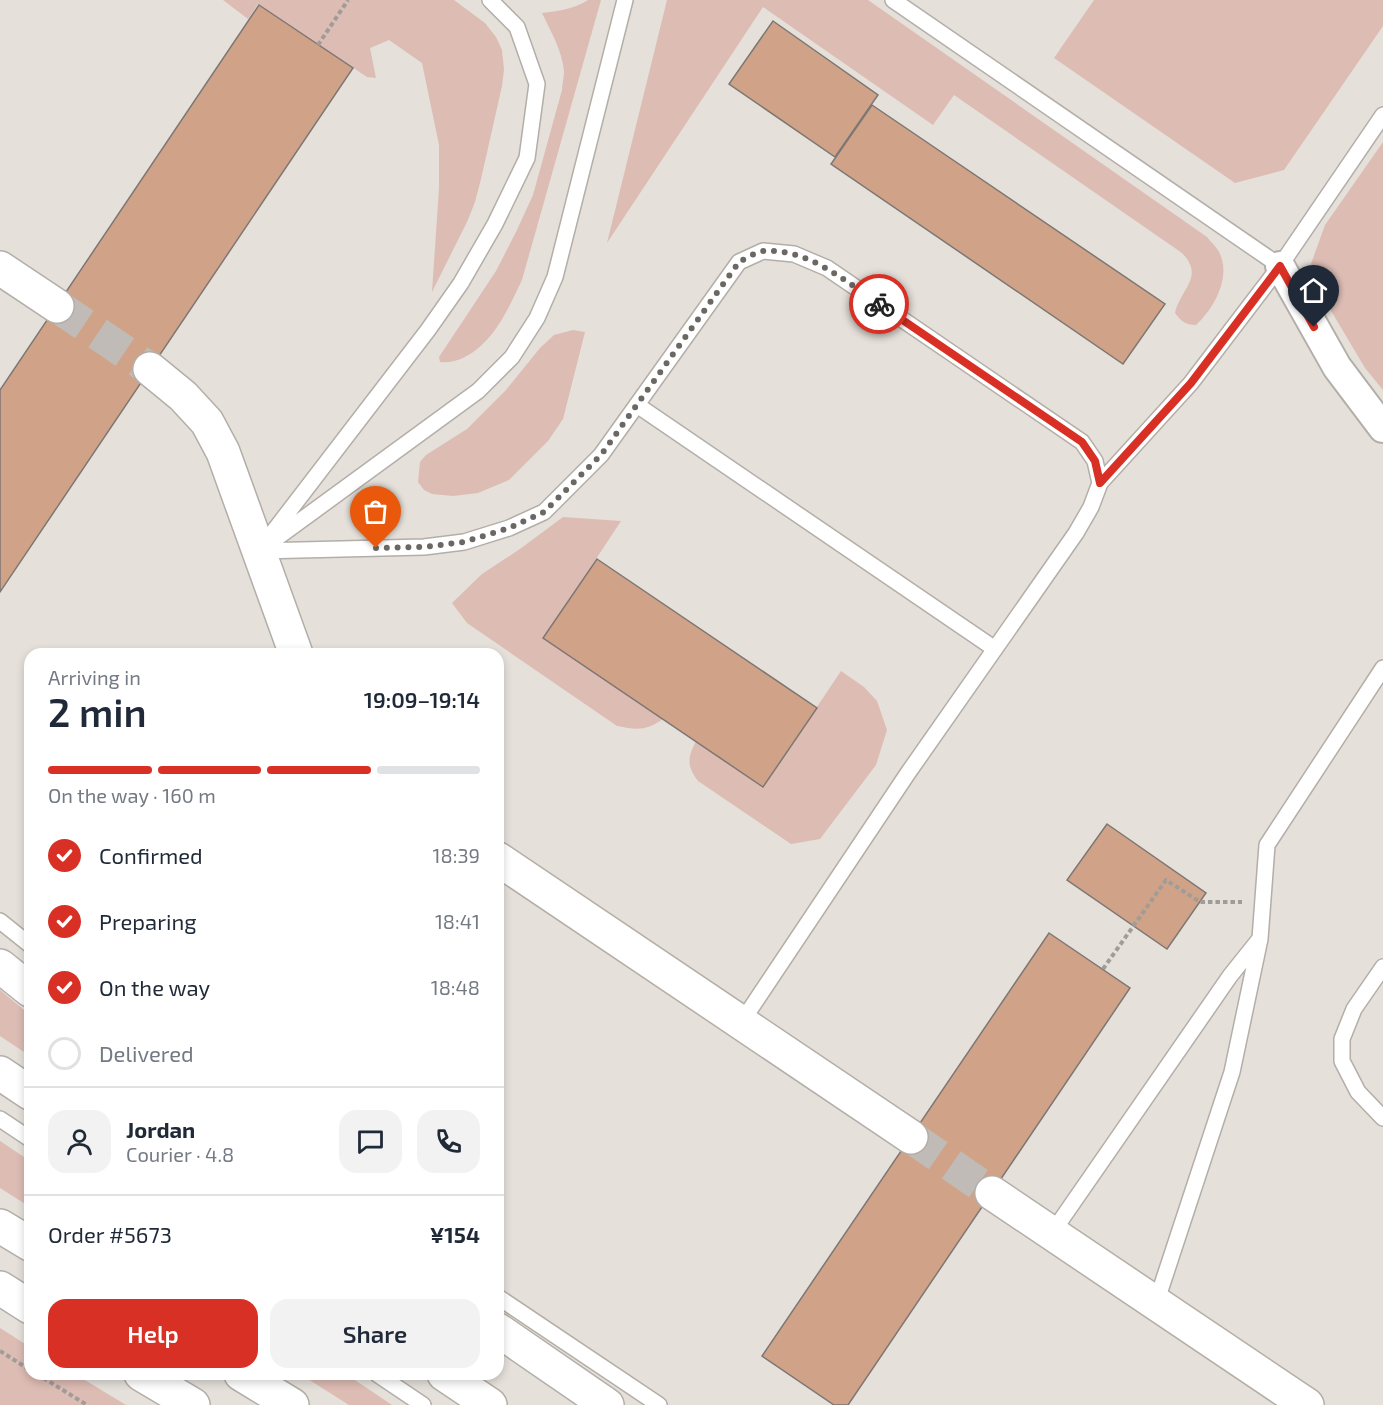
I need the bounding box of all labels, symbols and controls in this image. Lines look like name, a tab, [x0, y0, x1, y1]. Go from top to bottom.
pin	[1288, 265, 1339, 327]
courier	[849, 274, 909, 334]
icon: home	[1297, 274, 1330, 307]
icon: bike	[863, 288, 896, 321]
pin	[350, 486, 401, 548]
icon: bag	[359, 495, 392, 528]
text: Arriving in	[48, 665, 141, 689]
text: 19:09–19:14	[364, 686, 480, 712]
text: 2 min	[48, 688, 147, 735]
text: On the way · 160 m	[48, 783, 216, 807]
icon: check	[48, 839, 81, 872]
text: Confirmed	[99, 842, 203, 868]
text: 18:39	[433, 843, 480, 867]
icon: check	[48, 905, 81, 938]
text: Preparing	[99, 908, 197, 934]
text: 18:41	[435, 909, 480, 933]
icon: check	[48, 971, 81, 1004]
text: On the way	[99, 974, 210, 1000]
text: 18:48	[431, 975, 480, 999]
text: Delivered	[99, 1040, 194, 1066]
button: person	[48, 1110, 111, 1173]
button: chat	[339, 1110, 402, 1173]
button: phone	[417, 1110, 480, 1173]
text: Jordan	[126, 1116, 195, 1142]
text: Courier · 4.8	[126, 1142, 234, 1166]
text: Order #5673	[48, 1221, 172, 1247]
text: ¥154	[430, 1221, 480, 1247]
button: Help	[48, 1299, 258, 1368]
button: Share	[270, 1299, 480, 1368]

